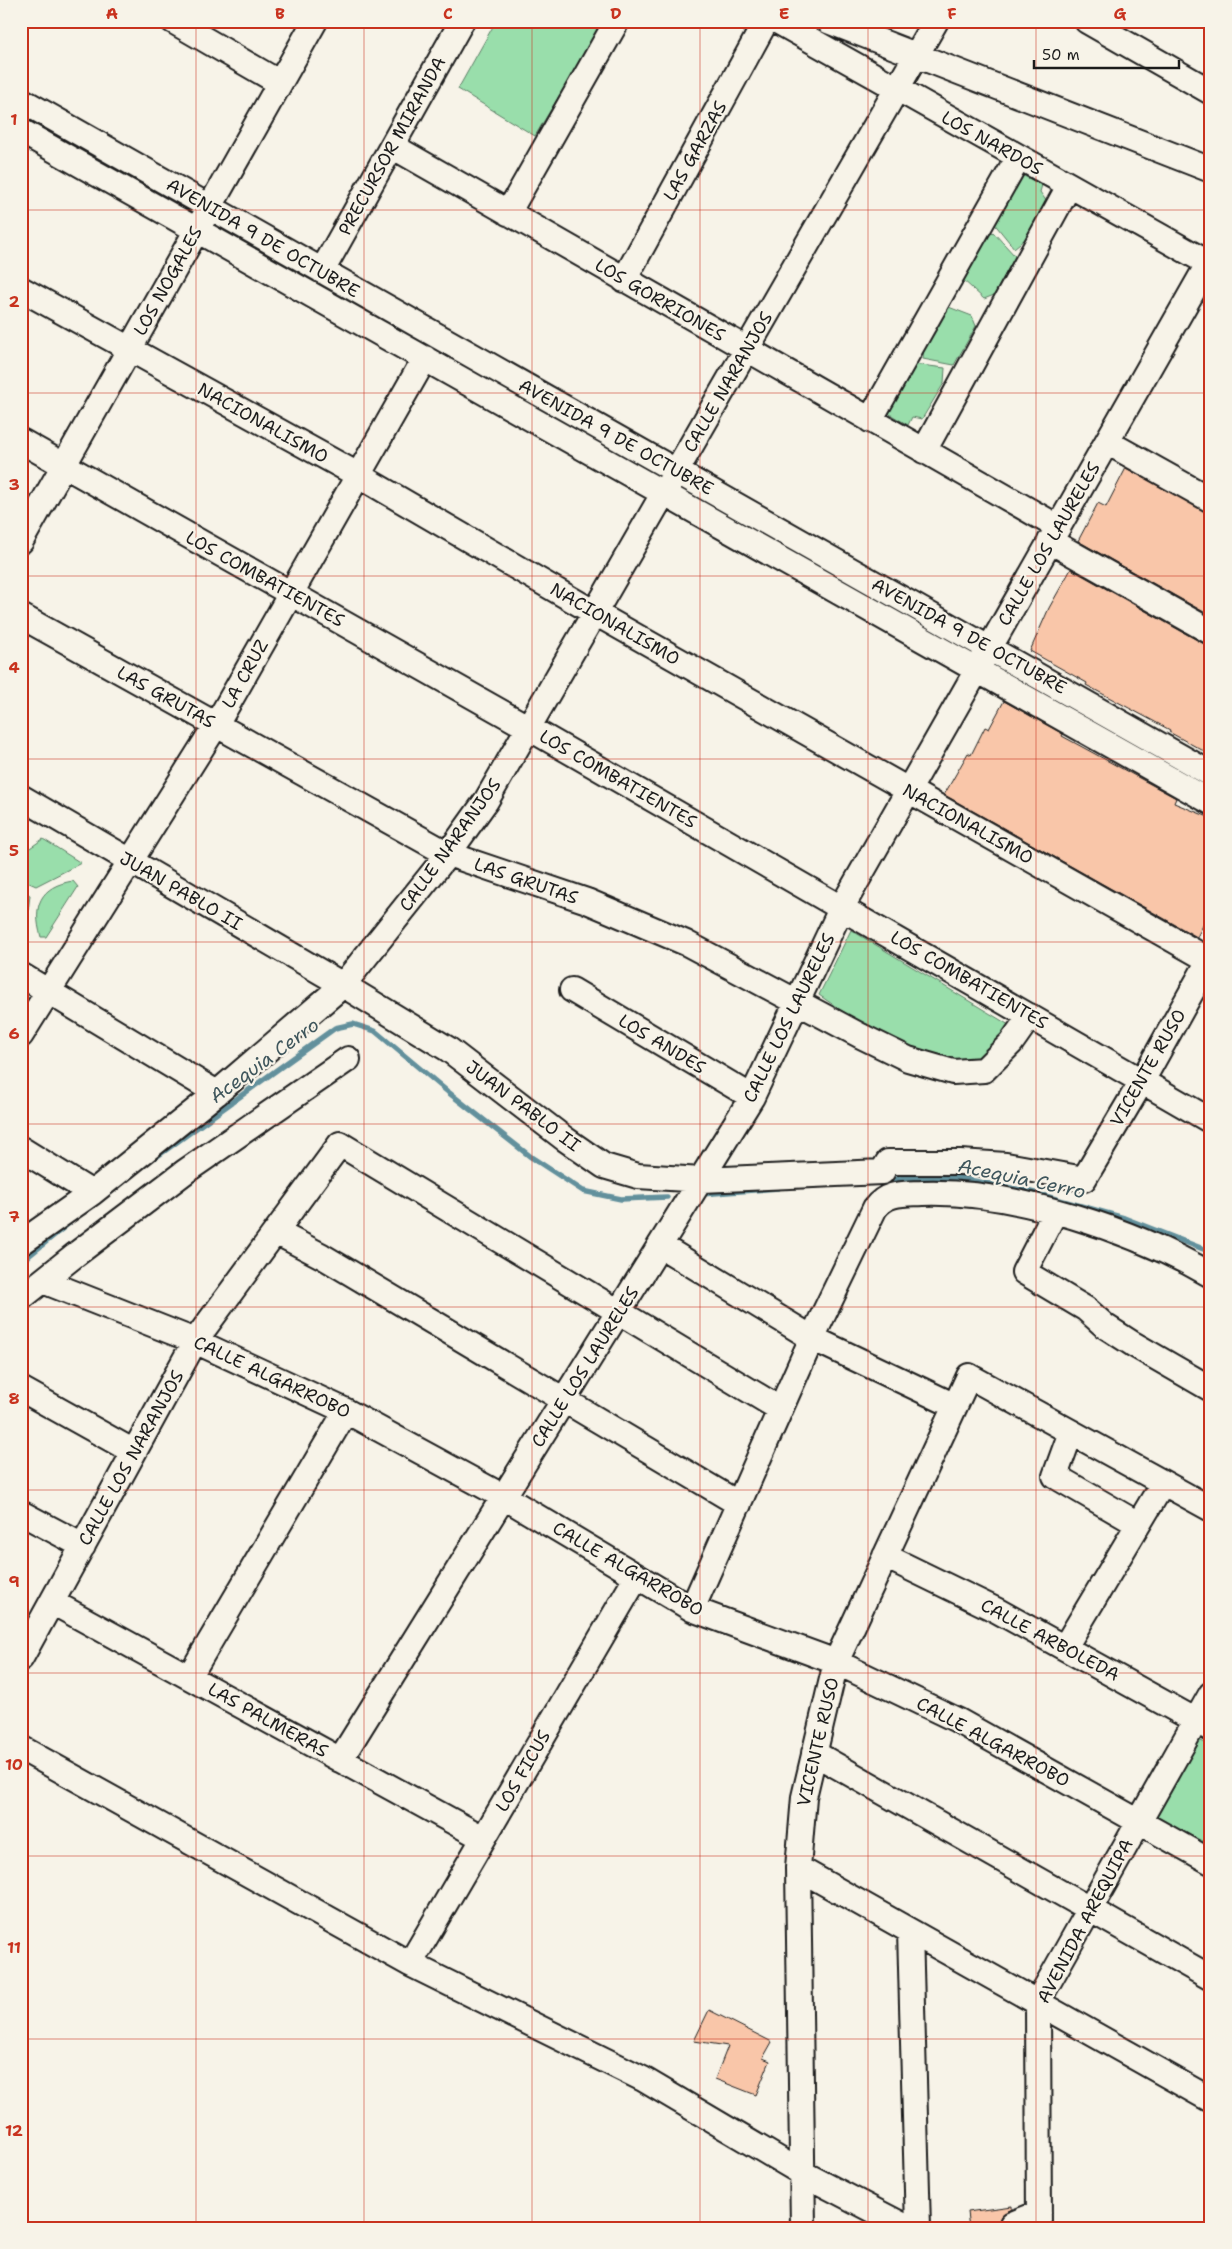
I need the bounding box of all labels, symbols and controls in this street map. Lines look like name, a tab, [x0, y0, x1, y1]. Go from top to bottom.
text: A	[106, 3, 118, 24]
text: B	[275, 3, 285, 24]
text: C	[443, 3, 453, 24]
text: D	[610, 3, 622, 24]
text: E	[779, 3, 789, 24]
text: F	[947, 3, 957, 24]
text: G	[1114, 3, 1127, 24]
scale bar	[1034, 38, 1180, 70]
text: 50 m	[1042, 45, 1080, 65]
street label: PRECURSOR MIRANDA	[333, 52, 451, 240]
street label: LAS GARZAS	[658, 97, 732, 205]
street label: LOS NARDOS	[937, 105, 1047, 181]
text: 1	[10, 109, 18, 130]
street label: AVENIDA 9 DE OCTUBRE	[162, 173, 364, 303]
street label: LOS NOGALES	[128, 222, 208, 340]
street label: LOS GORRIONES	[590, 253, 730, 347]
text: 2	[8, 291, 20, 312]
street label: CALLE NARANJOS	[678, 307, 778, 457]
street label: AVENIDA 9 DE OCTUBRE	[514, 373, 718, 501]
street label: NACIONALISMO	[193, 377, 333, 469]
street label: CALLE LOS LAURELES	[992, 458, 1106, 630]
text: 3	[8, 474, 20, 495]
street label: LOS COMBATIENTES	[181, 525, 349, 633]
street label: AVENIDA 9 DE OCTUBRE	[867, 572, 1071, 700]
street label: NACIONALISMO	[546, 577, 684, 671]
street label: LA CRUZ	[216, 635, 274, 713]
text: 4	[8, 657, 20, 678]
street label: LAS GRUTAS	[113, 660, 219, 734]
street label: LOS COMBATIENTES	[535, 724, 701, 834]
street label: CALLE NARANJOS	[394, 774, 506, 916]
street label: NACIONALISMO	[898, 778, 1038, 870]
text: 5	[9, 840, 19, 861]
street label: JUAN PABLO II	[115, 846, 247, 936]
street label: LAS GRUTAS	[471, 852, 581, 910]
street label: LOS COMBATIENTES	[886, 925, 1052, 1035]
street label: CALLE LOS LAURELES	[738, 929, 840, 1107]
street label: VICENTE RUSO	[1105, 1005, 1191, 1131]
street label: LOS ANDES	[614, 1008, 710, 1080]
water label: Acequia Cerro	[205, 1012, 324, 1109]
text: 6	[8, 1023, 20, 1044]
street label: JUAN PABLO II	[461, 1055, 585, 1157]
water label: Acequia Cerro	[956, 1153, 1088, 1204]
text: 7	[8, 1206, 20, 1227]
street label: CALLE LOS LAURELES	[526, 1282, 644, 1452]
street label: CALLE ALGARROBO	[190, 1330, 354, 1424]
street label: CALLE LOS NARANJOS	[73, 1366, 189, 1550]
text: 8	[8, 1388, 20, 1409]
street label: CALLE ALGARROBO	[548, 1516, 708, 1622]
text: 9	[8, 1571, 20, 1592]
street label: CALLE ARBOLEDA	[976, 1593, 1124, 1687]
street label: VICENTE RUSO	[791, 1675, 845, 1809]
street label: LAS PALMERAS	[204, 1677, 332, 1763]
street label: CALLE ALGARROBO	[912, 1691, 1074, 1793]
street label: LOS FICUS	[490, 1726, 556, 1816]
text: 10	[5, 1754, 23, 1775]
street label: AVENIDA AREQUIPA	[1031, 1834, 1139, 2008]
text: 11	[7, 1937, 21, 1958]
text: 12	[5, 2120, 23, 2141]

